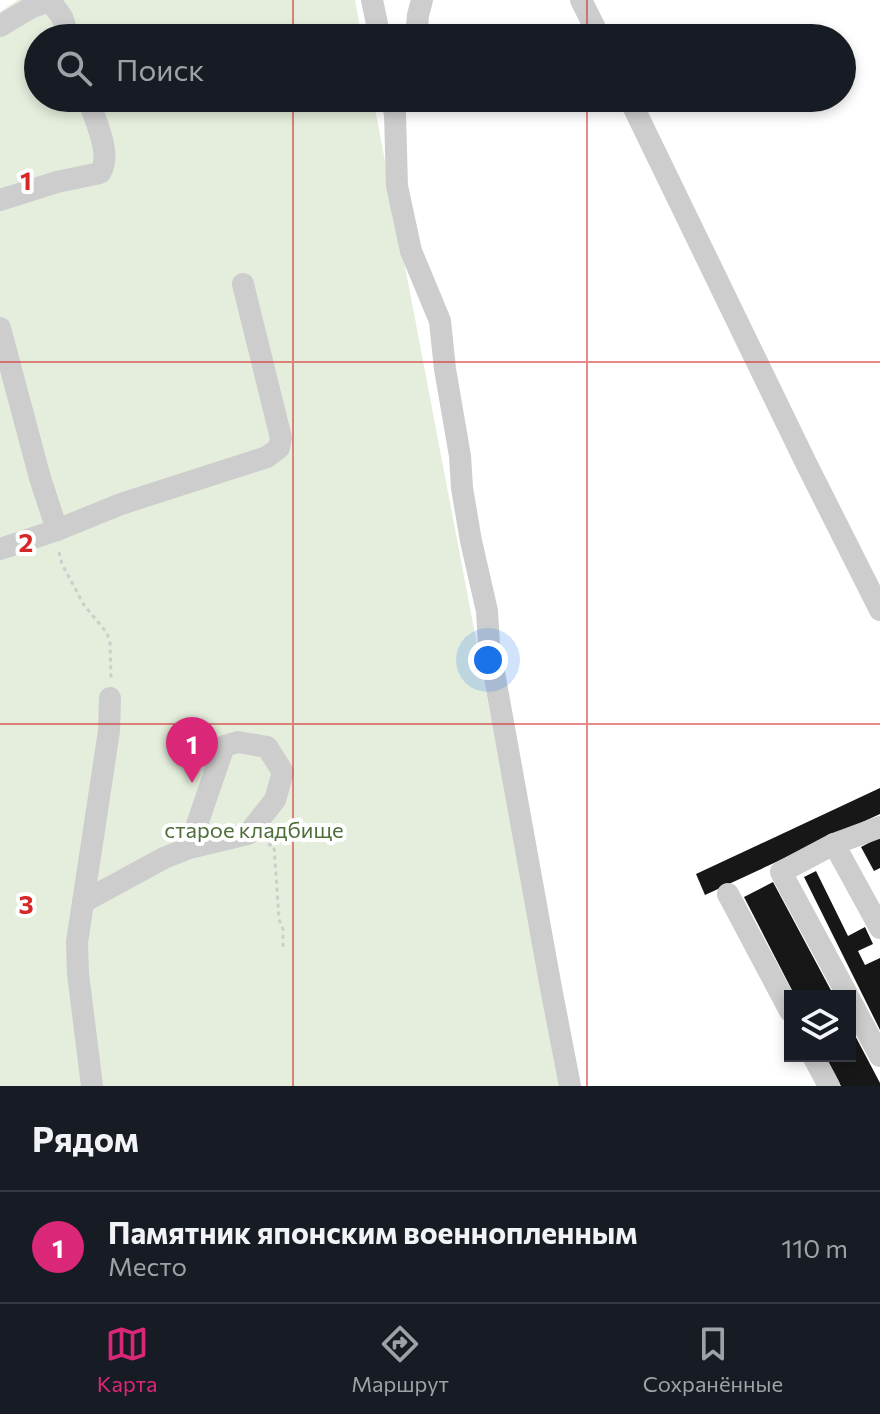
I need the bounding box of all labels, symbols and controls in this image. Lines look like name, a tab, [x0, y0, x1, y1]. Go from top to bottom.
search box	[24, 24, 856, 112]
icon: search	[52, 46, 96, 90]
text: Поиск	[116, 50, 204, 87]
text: 1	[20, 164, 32, 195]
text: 2	[19, 526, 33, 557]
your location	[468, 640, 508, 680]
pin: 1	[166, 717, 218, 783]
park label: старое кладбище	[164, 816, 344, 843]
text: 3	[18, 888, 34, 919]
map controls	[784, 990, 856, 1062]
button: layers	[784, 990, 856, 1062]
text: Рядом	[32, 1117, 139, 1159]
text: Памятник японским военнопленным	[108, 1213, 638, 1250]
text: 1	[52, 1232, 64, 1263]
text: 110 m	[781, 1232, 848, 1263]
text: Место	[108, 1250, 187, 1281]
tab: Карта	[97, 1322, 158, 1397]
tab: Маршрут	[351, 1322, 449, 1397]
tab: Сохранённые	[643, 1322, 783, 1397]

